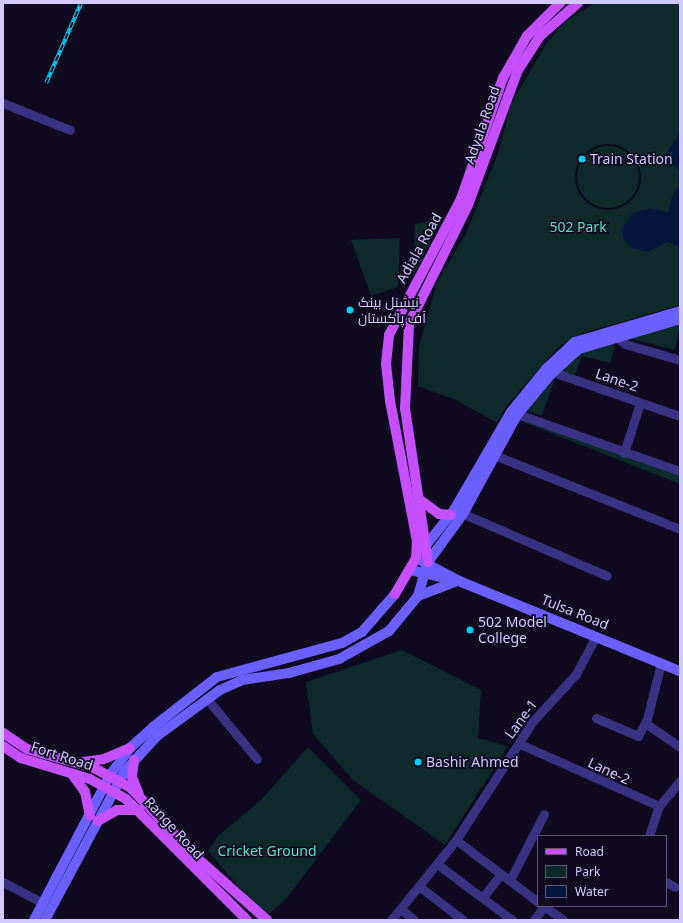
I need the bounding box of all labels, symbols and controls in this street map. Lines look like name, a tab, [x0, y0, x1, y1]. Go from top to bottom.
street label: Adyala Road	[461, 84, 503, 166]
place label: Train Station	[590, 151, 673, 167]
marker: Train Station	[577, 154, 587, 164]
street label: Adiala Road	[393, 210, 445, 286]
park label: 502 Park	[549, 219, 607, 235]
place label: نیشنل بینک آف پاکستان	[358, 294, 426, 326]
marker: نیشنل بینک آف پاکستان	[345, 305, 355, 315]
street label: Lane-2	[593, 365, 641, 395]
street label: Tulsa Road	[539, 591, 611, 633]
place label: 502 Model College	[478, 614, 547, 646]
marker: 502 Model College	[465, 625, 475, 635]
street label: Lane-1	[501, 696, 541, 742]
street label: Fort Road	[29, 738, 95, 774]
place label: Bashir Ahmed	[426, 754, 519, 770]
street label: Lane-2	[585, 754, 633, 788]
marker: Bashir Ahmed	[413, 757, 423, 767]
street label: Range Road	[141, 793, 207, 863]
legend	[537, 835, 667, 907]
park label: Cricket Ground	[217, 843, 317, 859]
text: Road	[575, 843, 604, 860]
text: Park	[575, 863, 600, 880]
text: Water	[575, 883, 609, 900]

